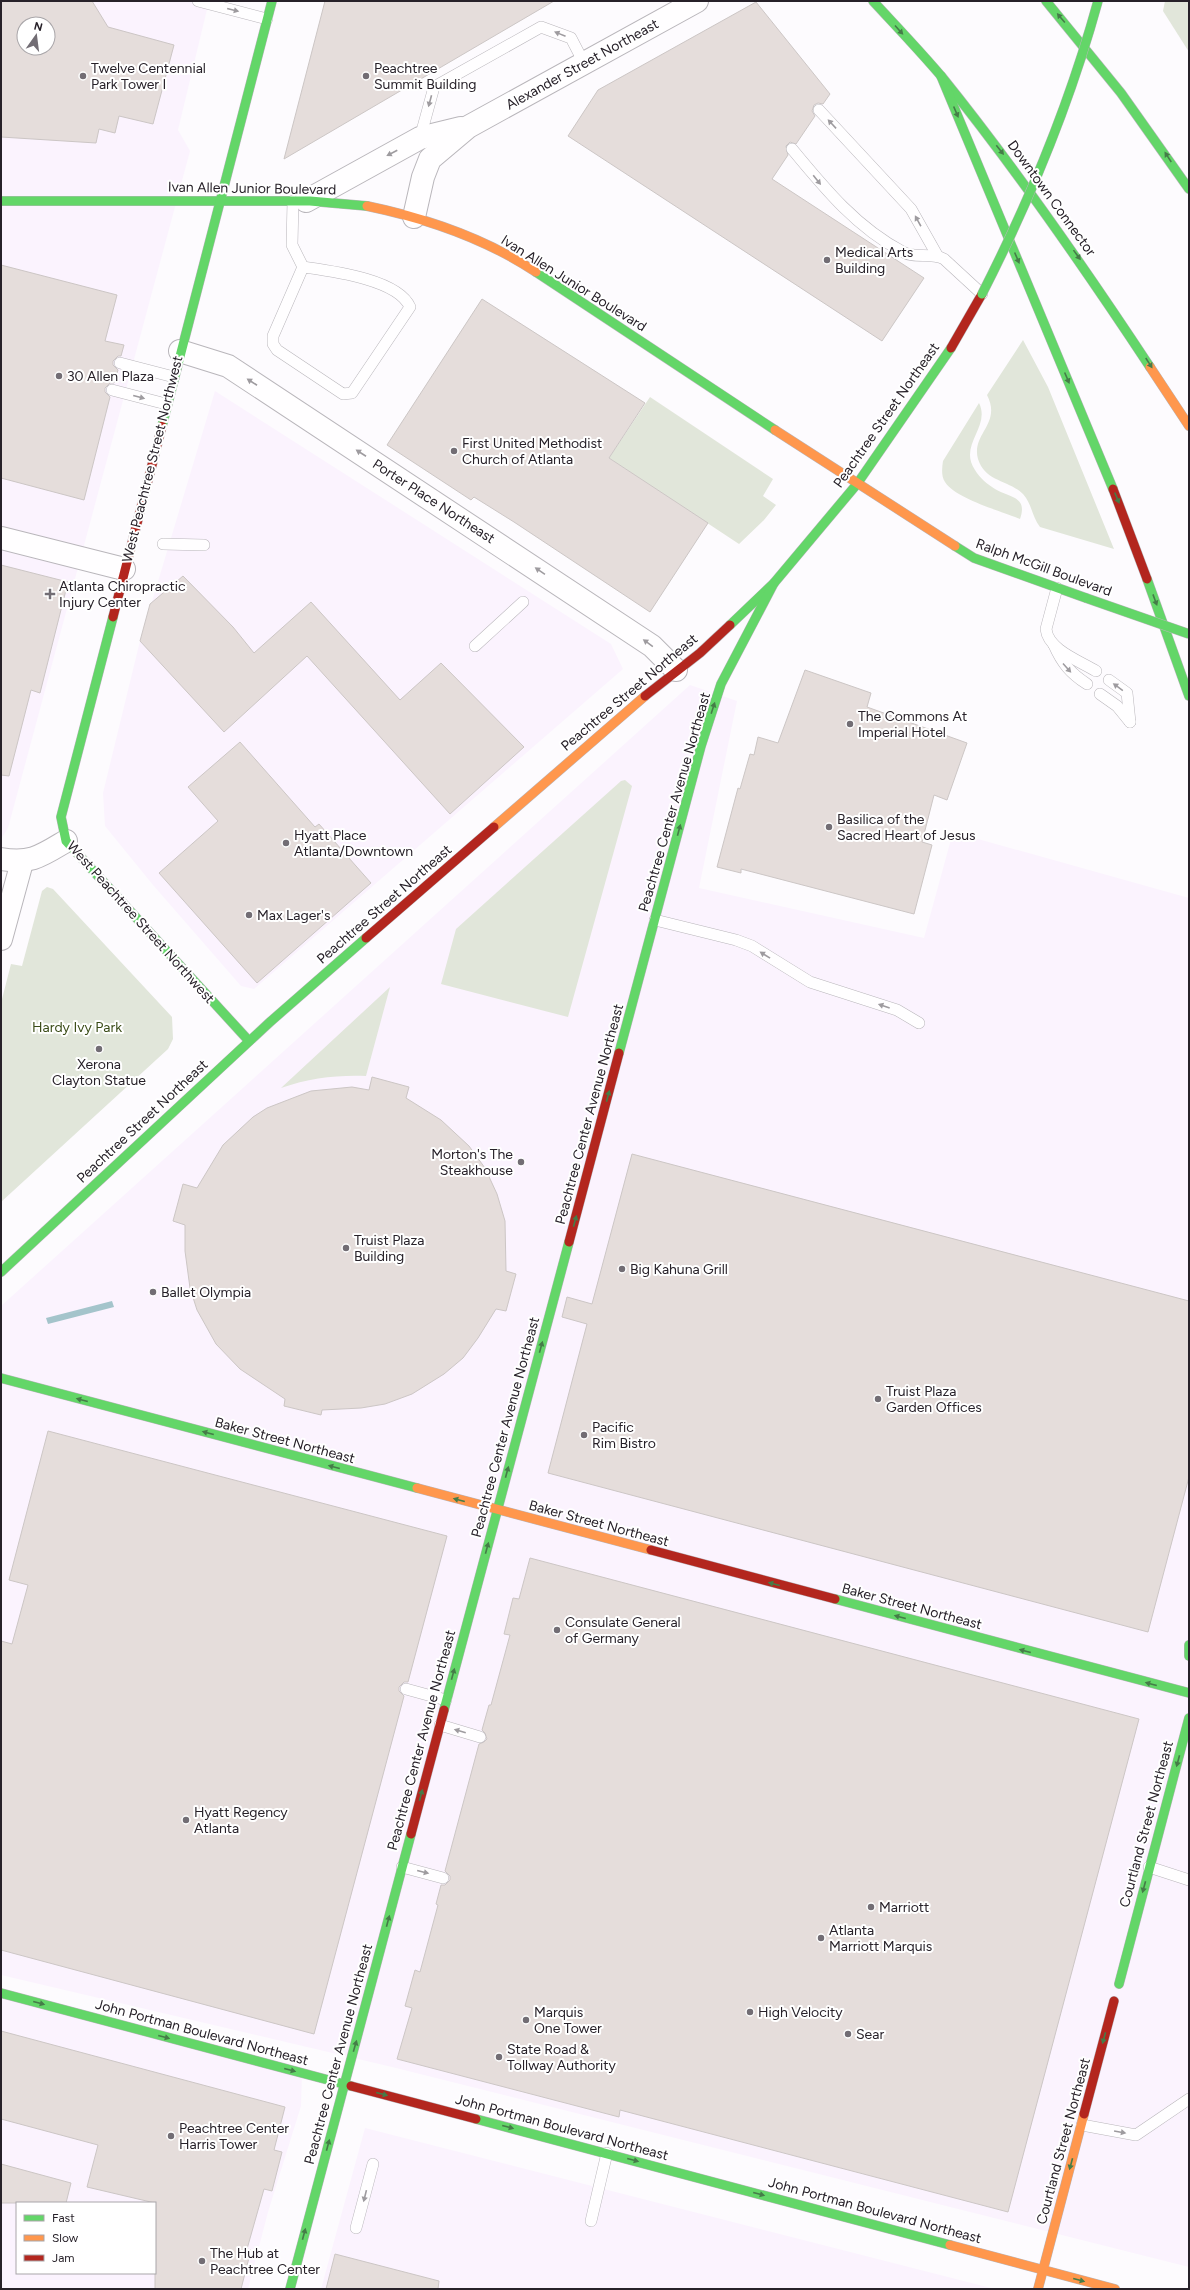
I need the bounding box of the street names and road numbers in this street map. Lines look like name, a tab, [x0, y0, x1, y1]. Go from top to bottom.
street label: Alexander Street Northeast	[503, 15, 661, 114]
street label: Downtown Connector	[1004, 137, 1099, 260]
street label: Ivan Allen Junior Boulevard	[168, 179, 336, 198]
street label: Ivan Allen Junior Boulevard	[498, 232, 650, 335]
street label: Peachtree Street Northeast	[830, 340, 943, 491]
street label: West Peachtree Street Northwest	[119, 354, 186, 564]
street label: Porter Place Northeast	[369, 456, 498, 547]
street label: Ralph McGill Boulevard	[973, 535, 1114, 600]
street label: Peachtree Street Northeast	[558, 630, 701, 754]
street label: Peachtree Center Avenue Northeast	[635, 690, 714, 914]
street label: West Peachtree Street Northwest	[63, 838, 218, 1007]
street label: Peachtree Street Northeast	[313, 841, 455, 968]
street label: Peachtree Center Avenue Northeast	[552, 1002, 627, 1226]
street label: Peachtree Street Northeast	[73, 1056, 211, 1187]
street label: Peachtree Center Avenue Northeast	[468, 1315, 543, 1539]
street label: Baker Street Northeast	[213, 1414, 357, 1467]
street label: Baker Street Northeast	[527, 1497, 671, 1550]
street label: Baker Street Northeast	[840, 1580, 984, 1633]
street label: Peachtree Center Avenue Northeast	[384, 1628, 459, 1852]
street label: Courtland Street Northeast	[1116, 1739, 1177, 1909]
street label: Peachtree Center Avenue Northeast	[301, 1942, 376, 2166]
street label: John Portman Boulevard Northeast	[93, 1996, 310, 2069]
street label: Courtland Street Northeast	[1033, 2056, 1094, 2226]
street label: John Portman Boulevard Northeast	[453, 2091, 670, 2164]
street label: John Portman Boulevard Northeast	[766, 2174, 983, 2247]

